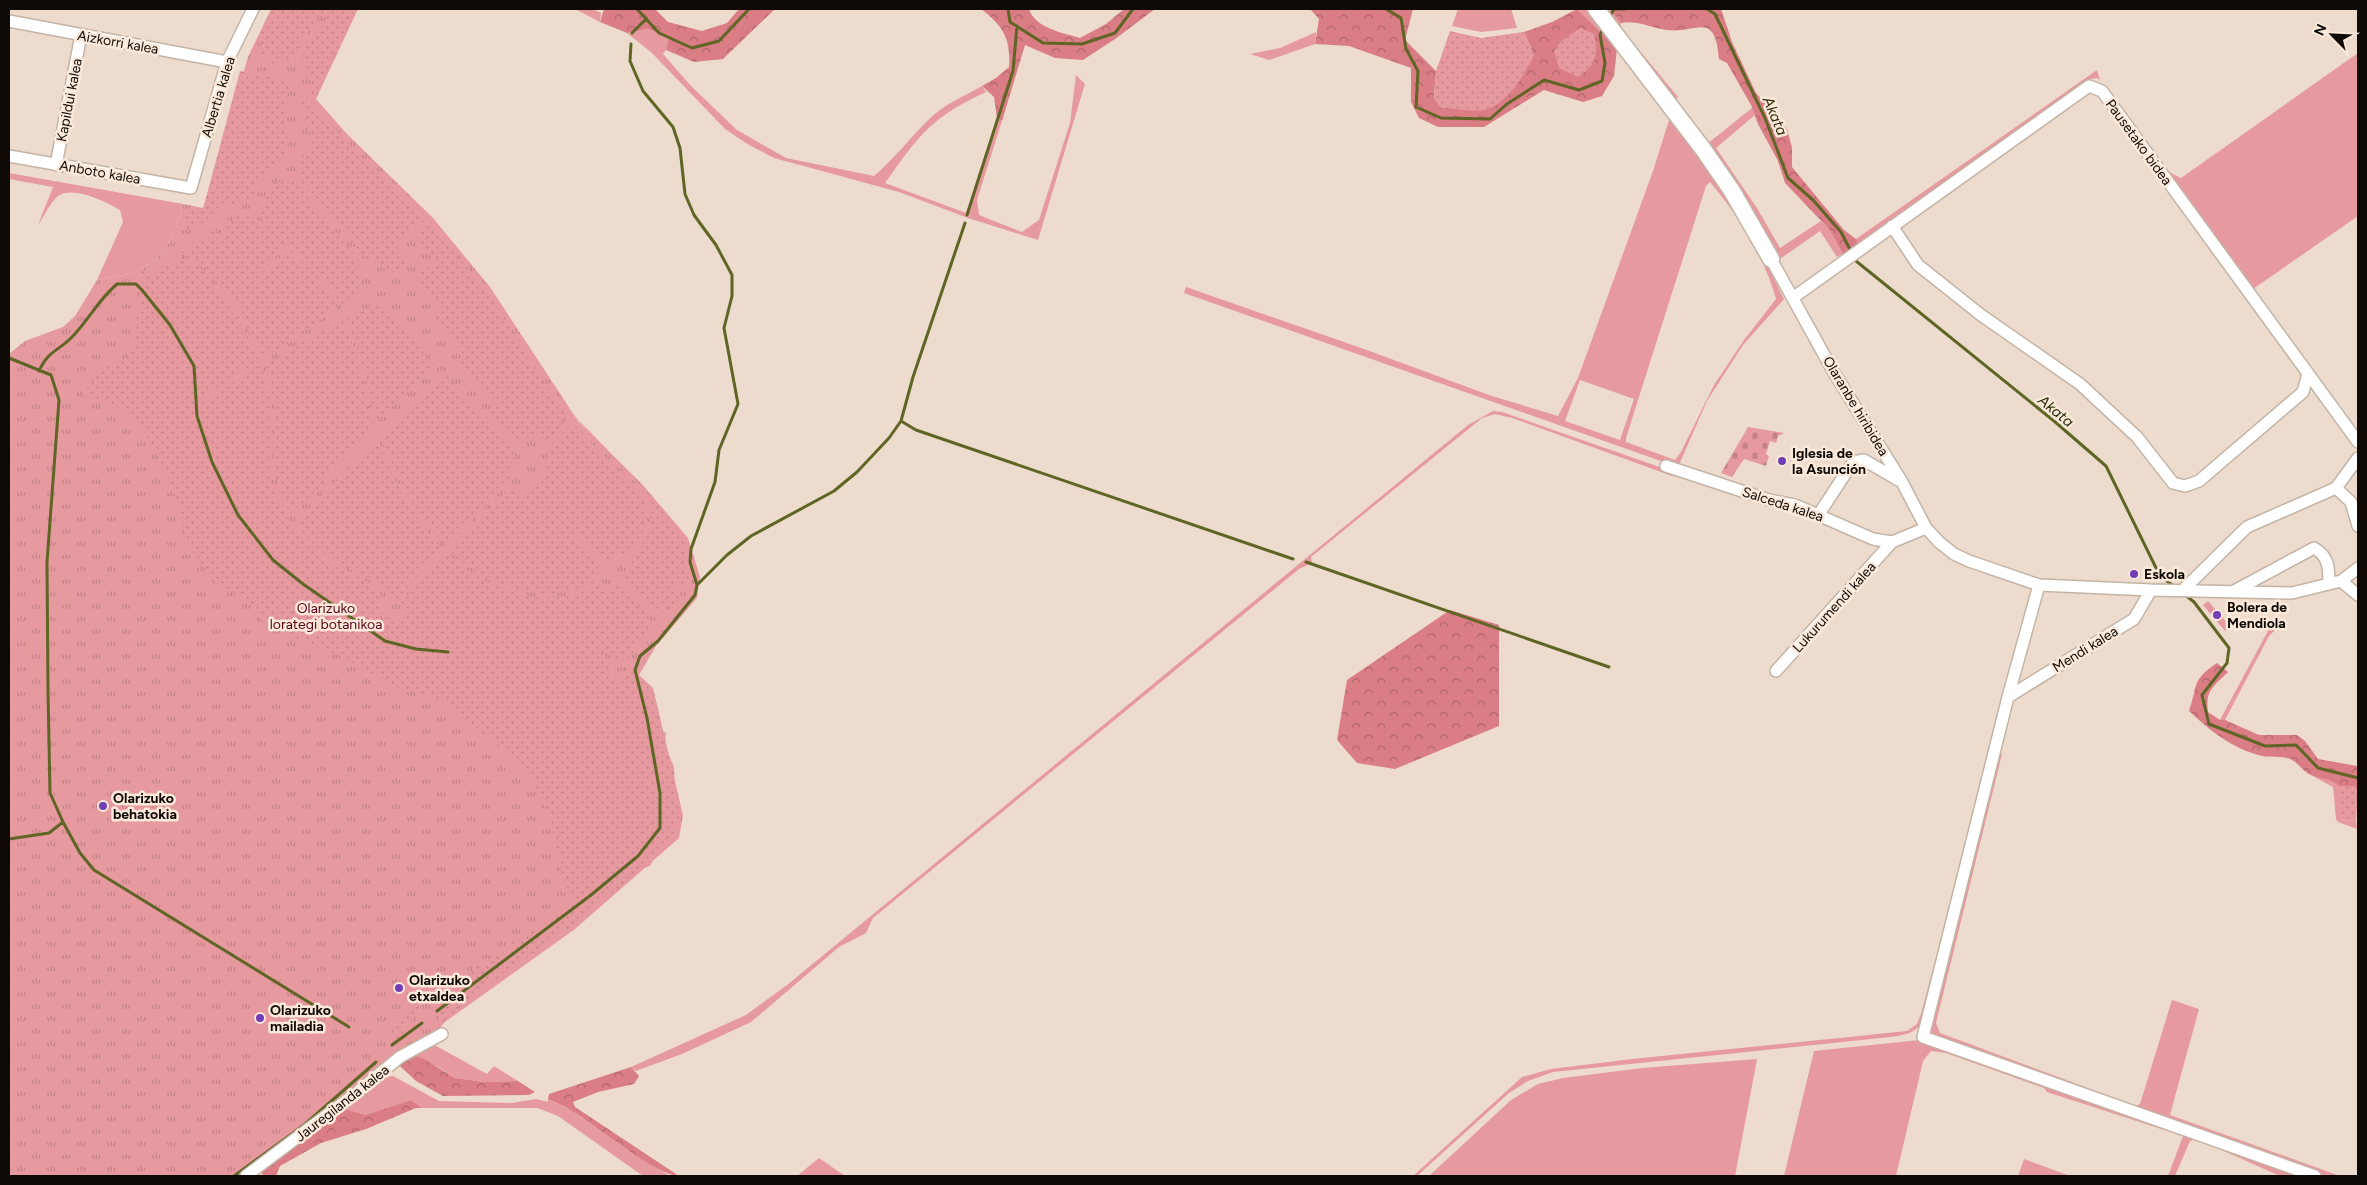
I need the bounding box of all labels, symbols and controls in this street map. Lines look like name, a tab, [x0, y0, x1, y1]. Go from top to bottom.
north arrow	[2307, 10, 2357, 60]
text: N	[2311, 22, 2331, 38]
street label: Aizkorri kalea	[76, 27, 160, 58]
street label: Albertia kalea	[198, 55, 239, 140]
street label: Kapildui kalea	[53, 57, 86, 143]
water label: Akata	[1758, 93, 1791, 138]
street label: Pausetako bidea	[2102, 96, 2175, 189]
street label: Anboto kalea	[58, 157, 142, 188]
street label: Olaranbe hiribidea	[1819, 353, 1892, 459]
water label: Akata	[2034, 391, 2078, 431]
place label: Iglesia de la Asunción	[1792, 445, 1866, 478]
marker: Iglesia de la Asunción	[1776, 455, 1788, 467]
street label: Salceda kalea	[1740, 483, 1826, 526]
street label: Lukurumendi kalea	[1789, 558, 1880, 656]
place label: Eskola	[2144, 566, 2185, 583]
marker: Eskola	[2128, 568, 2140, 580]
place label: Bolera de Mendiola	[2227, 599, 2287, 632]
park label: Olarizuko lorategi botanikoa	[270, 600, 382, 633]
marker: Bolera de Mendiola	[2211, 609, 2223, 621]
street label: Mendi kalea	[2049, 623, 2121, 676]
place label: Olarizuko behatokia	[113, 790, 177, 823]
marker: Olarizuko behatokia	[97, 800, 109, 812]
place label: Olarizuko etxaldea	[409, 972, 470, 1005]
marker: Olarizuko etxaldea	[393, 982, 405, 994]
place label: Olarizuko mailadia	[270, 1002, 331, 1035]
marker: Olarizuko mailadia	[254, 1012, 266, 1024]
street label: Jauregilanda kalea	[292, 1061, 393, 1145]

